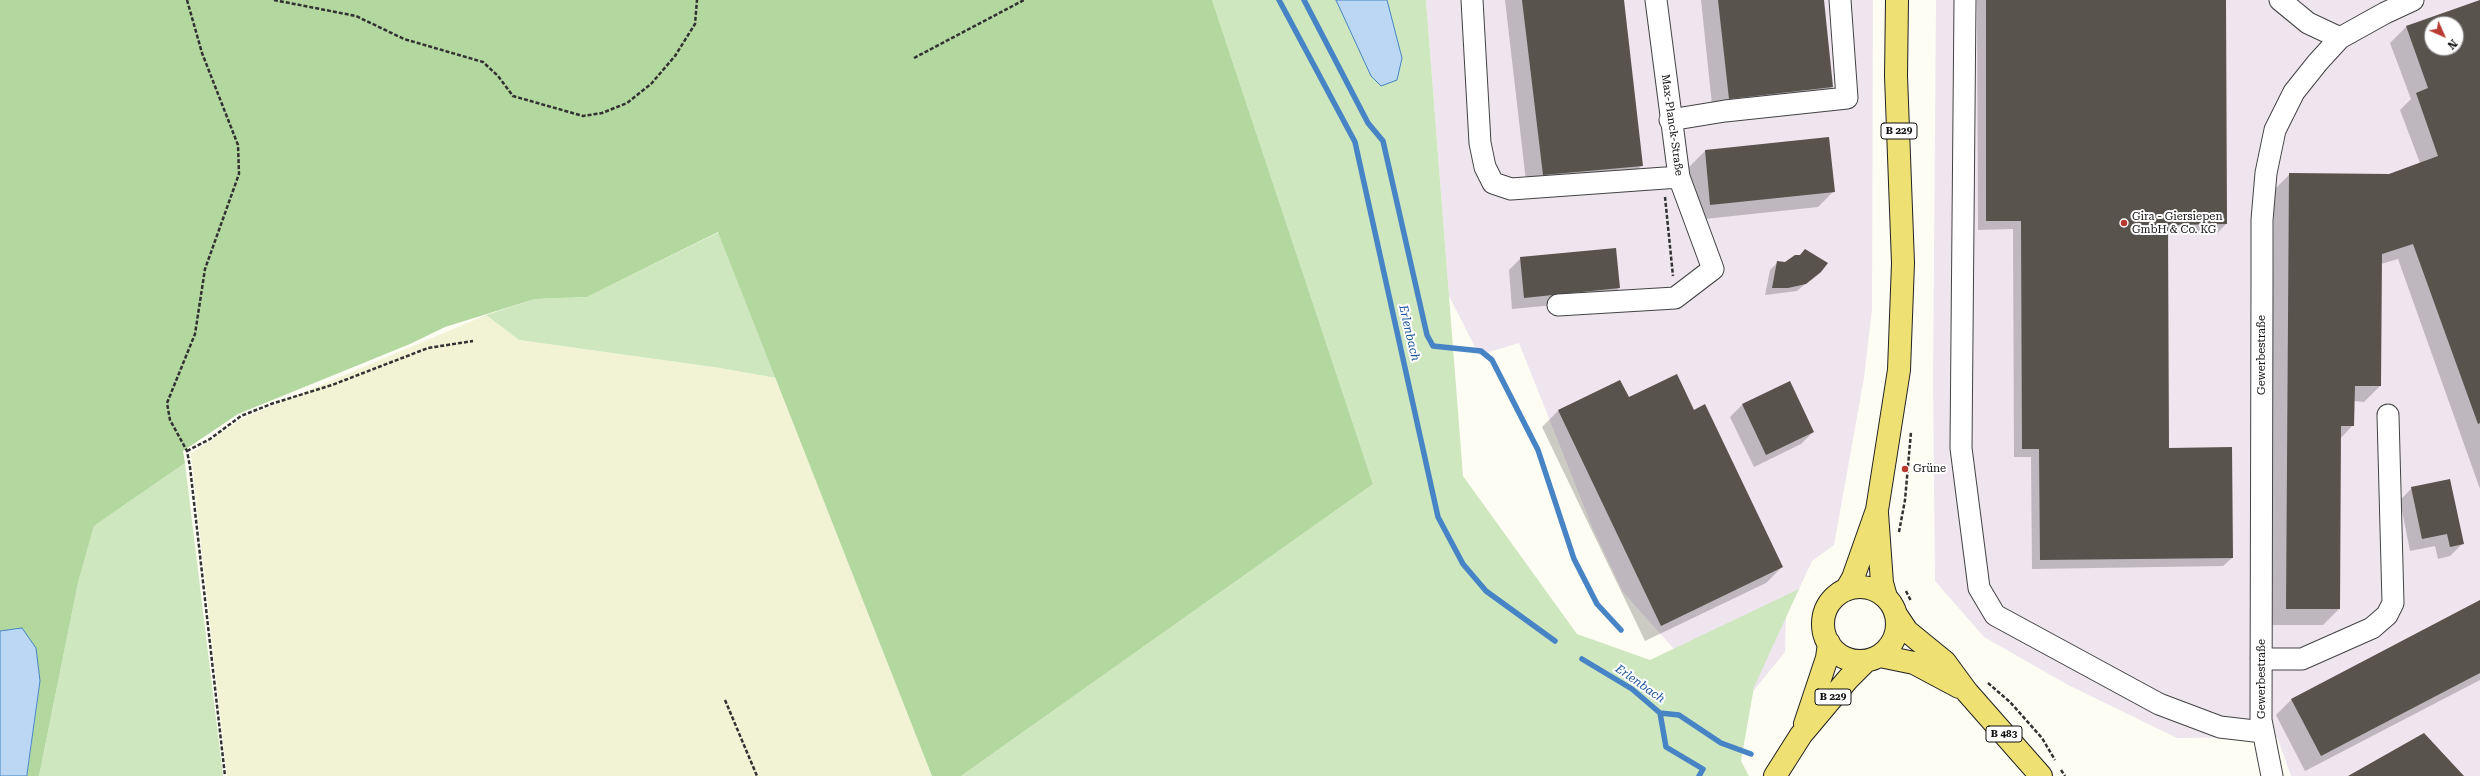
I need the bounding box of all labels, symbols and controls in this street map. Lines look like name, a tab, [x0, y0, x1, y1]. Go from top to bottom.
north arrow	[2424, 16, 2464, 56]
text: N	[2445, 37, 2460, 52]
street label: Max-Planck-Straße	[1658, 73, 1686, 177]
road number: B 229	[1881, 123, 1917, 139]
place label: Gira - Giersiepen GmbH & Co. KG	[2132, 210, 2222, 236]
marker: Gira - Giersiepen GmbH & Co. KG	[2119, 218, 2129, 228]
water label: Erlenbach	[1396, 303, 1422, 363]
street label: Gewerbestraße	[2255, 315, 2269, 395]
place label: Grüne	[1913, 462, 1946, 476]
marker: Grüne	[1900, 464, 1910, 474]
street label: Gewerbestraße	[2255, 639, 2269, 719]
water label: Erlenbach	[1612, 662, 1668, 706]
road number: B 229	[1815, 689, 1851, 705]
road number: B 483	[1986, 726, 2022, 742]

